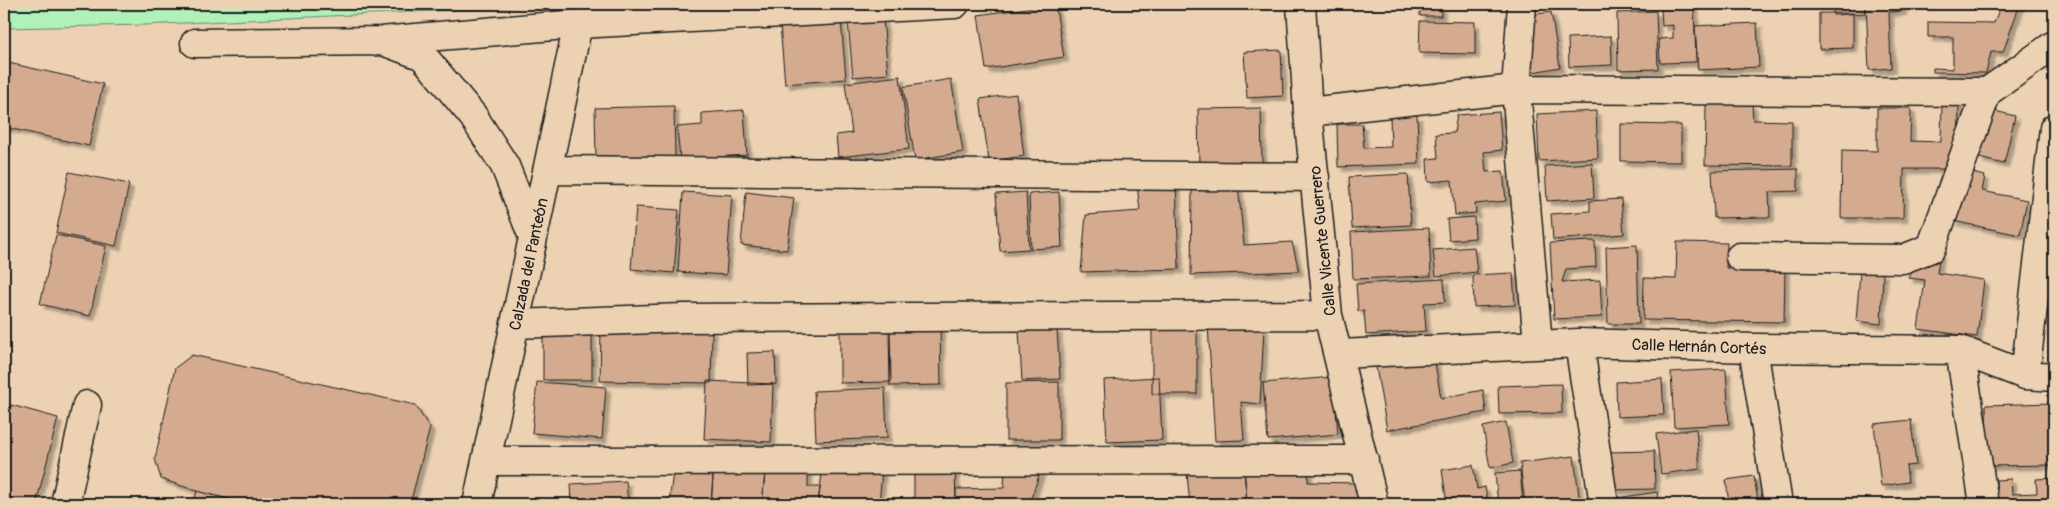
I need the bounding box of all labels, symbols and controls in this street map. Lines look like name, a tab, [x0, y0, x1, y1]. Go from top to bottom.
street label: Calle Vicente Guerrero	[1305, 165, 1341, 317]
street label: Calzada del Panteón	[505, 196, 553, 332]
street label: Calle Hernán Cortés	[1631, 335, 1767, 359]

